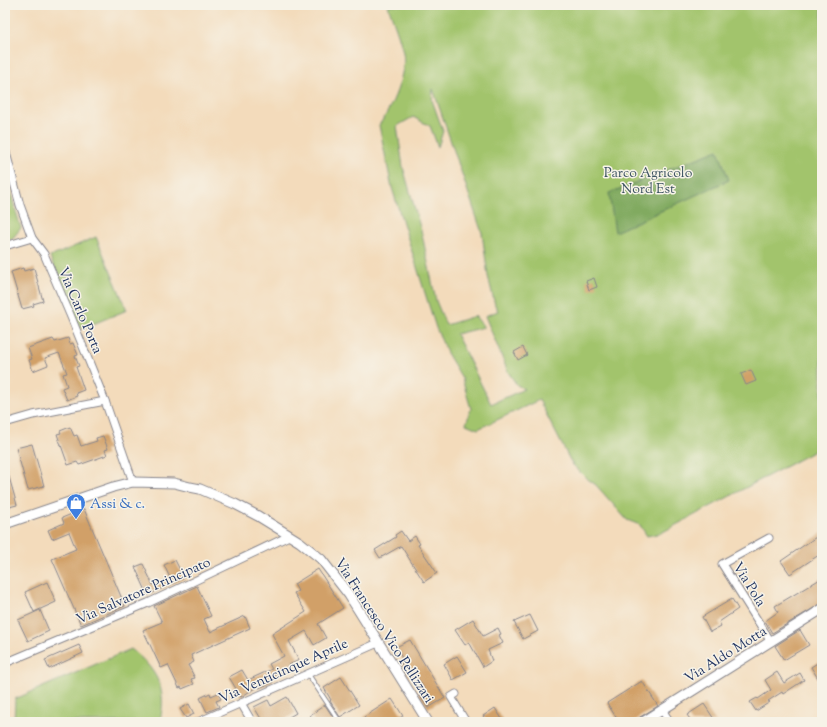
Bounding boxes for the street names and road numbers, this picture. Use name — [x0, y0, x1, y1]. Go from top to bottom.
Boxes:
street label: Via Carlo Porta — [52, 264, 107, 358]
street label: Via Salvatore Principato — [73, 553, 214, 630]
street label: Via Francesco Vico Pellizzari — [329, 555, 438, 708]
street label: Via Pola — [727, 559, 770, 612]
street label: Via Aldo Motta — [681, 622, 772, 689]
street label: Via Venticinque Aprile — [216, 634, 352, 709]

